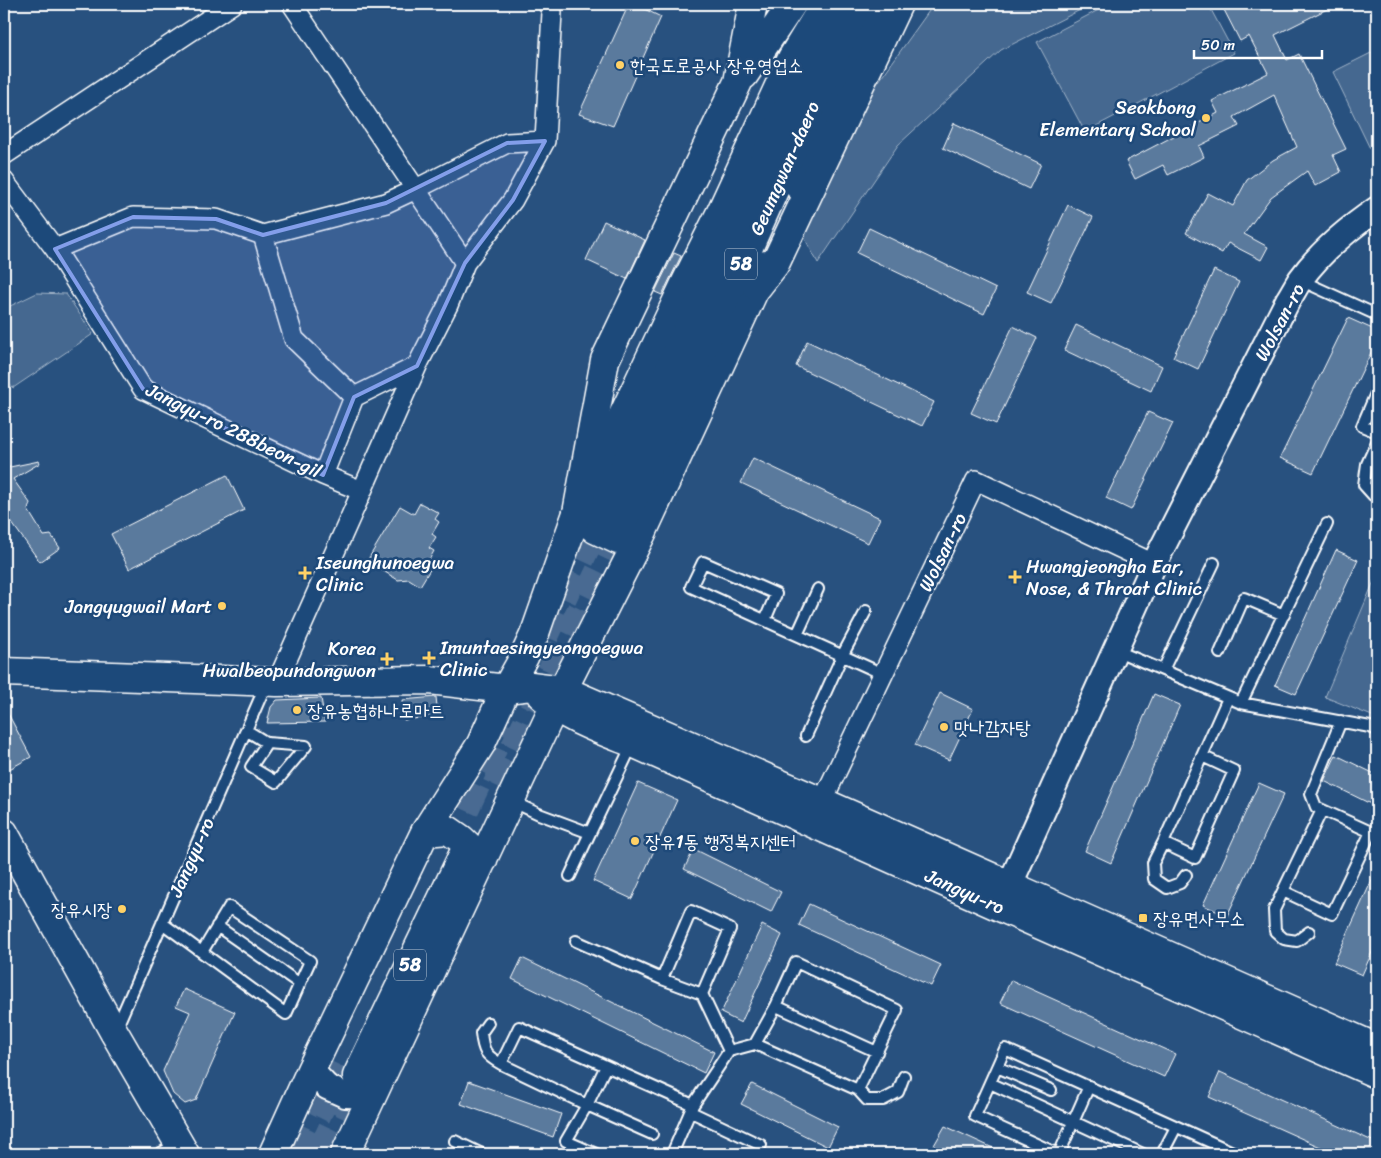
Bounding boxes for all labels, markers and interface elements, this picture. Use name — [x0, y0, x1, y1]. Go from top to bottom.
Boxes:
scale bar — [1194, 28, 1321, 60]
text: 50 m — [1201, 32, 1236, 58]
place label: 한국도로공사 장유영업소 — [630, 49, 803, 82]
marker: 한국도로공사 장유영업소 — [614, 59, 626, 71]
place label: Seokbong Elementary School — [1039, 91, 1197, 146]
street label: Geumgwan-daero — [740, 96, 829, 241]
marker: Seokbong Elementary School — [1200, 112, 1212, 124]
road number: 58 — [725, 248, 757, 280]
street label: Wolsan-ro — [1245, 277, 1314, 367]
street label: Jangyu-ro 288beon-gil — [139, 373, 328, 488]
street label: Wolsan-ro — [909, 507, 976, 597]
place label: Iseunghunoegwa Clinic — [315, 546, 455, 601]
place label: Hwangjeongha Ear, Nose, & Throat Clinic — [1026, 550, 1202, 605]
marker: Iseunghunoegwa Clinic — [298, 566, 312, 580]
marker: Hwangjeongha Ear, Nose, & Throat Clinic — [1008, 570, 1022, 584]
place label: Jangyugwail Mart — [64, 590, 212, 623]
marker: Jangyugwail Mart — [216, 600, 228, 612]
place label: Imuntaesingyeongoegwa Clinic — [439, 631, 644, 686]
place label: Korea Hwalbeopundongwon — [202, 632, 376, 687]
marker: Imuntaesingyeongoegwa Clinic — [422, 651, 436, 665]
marker: Korea Hwalbeopundongwon — [380, 652, 394, 666]
place label: 장유농협하나로마트 — [307, 694, 445, 727]
marker: 장유농협하나로마트 — [291, 704, 303, 716]
place label: 맛나감자탕 — [954, 711, 1031, 744]
marker: 맛나감자탕 — [938, 721, 950, 733]
street label: Jangyu-ro — [159, 812, 224, 903]
place label: 장유1동 행정복지센터 — [645, 825, 796, 858]
marker: 장유1동 행정복지센터 — [629, 835, 641, 847]
street label: Jangyu-ro — [919, 859, 1010, 924]
place label: 장유시장 — [51, 893, 112, 926]
place label: 장유면사무소 — [1153, 902, 1245, 935]
marker: 장유시장 — [116, 903, 128, 915]
marker: 장유면사무소 — [1137, 912, 1149, 924]
road number: 58 — [394, 950, 426, 980]

